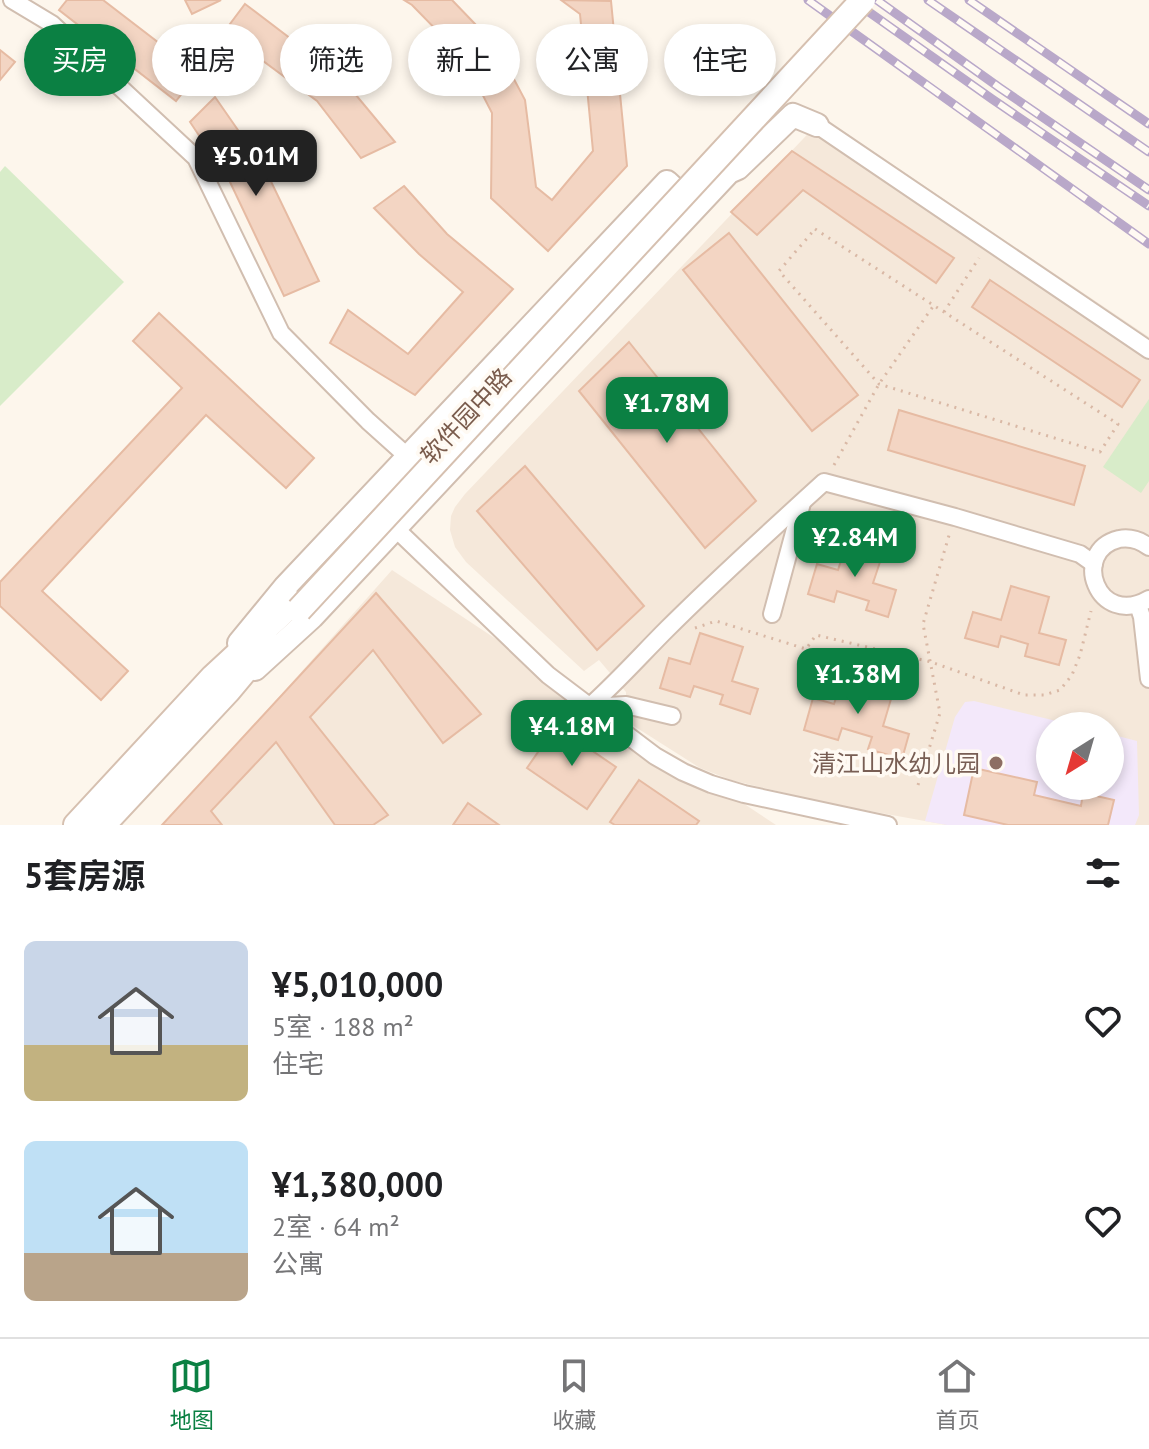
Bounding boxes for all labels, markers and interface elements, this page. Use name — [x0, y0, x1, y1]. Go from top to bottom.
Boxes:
chip: 买房 — [24, 24, 136, 96]
chip: 租房 — [152, 24, 264, 96]
chip: 筛选 — [280, 24, 392, 96]
chip: 新上 — [408, 24, 520, 96]
chip: 公寓 — [536, 24, 648, 96]
chip: 住宅 — [664, 24, 776, 96]
pin: ¥5.01M — [191, 130, 321, 198]
text: ¥5.01M — [213, 139, 299, 172]
street label: 软件园中路 — [414, 362, 518, 470]
pin: ¥1.78M — [602, 377, 732, 445]
text: ¥1.78M — [624, 386, 710, 419]
pin: ¥2.84M — [790, 511, 920, 579]
text: ¥2.84M — [812, 520, 898, 553]
pin: ¥1.38M — [793, 648, 923, 716]
text: ¥1.38M — [815, 657, 901, 690]
pin: ¥4.18M — [507, 700, 637, 768]
text: ¥4.18M — [529, 709, 615, 742]
north arrow — [1036, 712, 1124, 800]
map controls — [1036, 712, 1124, 800]
place label: 清江山水幼儿园 — [812, 748, 980, 779]
marker: 清江山水幼儿园 — [987, 754, 1005, 772]
icon: filters — [1081, 851, 1125, 895]
text: 5套房源 — [24, 853, 145, 897]
text: ¥5,010,000 — [272, 962, 443, 1006]
icon: home — [88, 973, 184, 1069]
icon: heart — [1081, 999, 1125, 1043]
text: 5室 · 188 m² — [272, 1010, 414, 1043]
text: 住宅 — [272, 1047, 324, 1080]
text: ¥1,380,000 — [272, 1162, 443, 1206]
icon: home — [88, 1173, 184, 1269]
icon: heart — [1081, 1199, 1125, 1243]
text: 2室 · 64 m² — [272, 1210, 400, 1243]
text: 公寓 — [272, 1247, 324, 1280]
tab: 地图 — [169, 1354, 214, 1434]
tab: 收藏 — [552, 1354, 597, 1434]
tab: 首页 — [935, 1354, 980, 1434]

